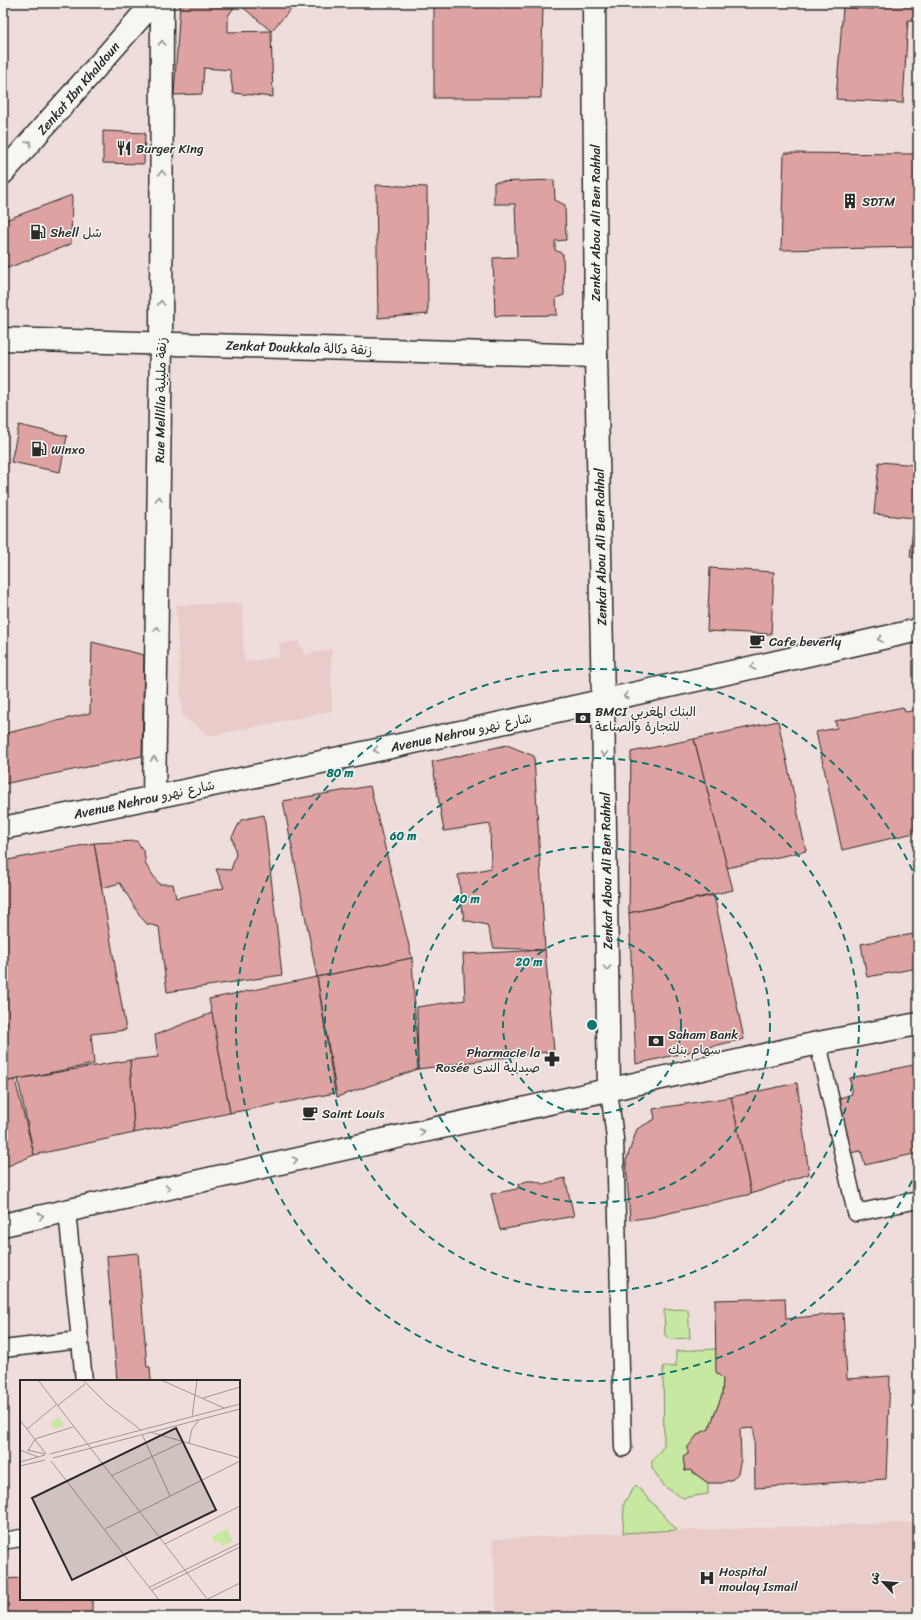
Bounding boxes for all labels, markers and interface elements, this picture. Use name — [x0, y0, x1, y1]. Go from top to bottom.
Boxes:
street label: Zenkat Ibn Khaldoun — [31, 36, 126, 140]
one-way arrow — [158, 40, 166, 46]
place label: Burger King — [136, 137, 204, 160]
restaurant icon: Burger King — [115, 139, 133, 157]
one-way arrow — [24, 141, 31, 148]
street label: Zenkat Abou Ali Ben Rahhal — [584, 144, 607, 302]
one-way arrow — [158, 170, 166, 176]
place label: SDTM — [862, 190, 895, 213]
building icon: SDTM — [841, 192, 859, 210]
place label: Shell شل — [50, 221, 102, 244]
fuel station icon: Shell شل — [29, 223, 47, 241]
one-way arrow — [157, 300, 165, 306]
street label: Zenkat Doukkala زنقة دكالة — [225, 333, 373, 362]
street label: Rue Mellilia زنقة مليلية — [148, 337, 173, 463]
place label: Winxo — [51, 438, 85, 461]
fuel station icon: Winxo — [30, 440, 48, 458]
street label: Zenkat Abou Ali Ben Rahhal — [588, 468, 613, 626]
one-way arrow — [155, 496, 163, 502]
one-way arrow — [152, 626, 161, 632]
place label: Cafe beverly — [769, 630, 841, 653]
cafe icon: Cafe beverly — [748, 632, 766, 650]
one-way arrow — [877, 634, 883, 642]
one-way arrow — [750, 663, 756, 671]
one-way arrow — [623, 691, 629, 699]
place label: BMCI البنك المغربي للتجارة والصناعة — [595, 700, 696, 738]
street label: Avenue Nehrou شارع نهرو — [387, 706, 534, 759]
bank icon: BMCI البنك المغربي للتجارة والصناعة — [574, 709, 592, 727]
one-way arrow — [373, 745, 379, 753]
one-way arrow — [600, 751, 608, 757]
one-way arrow — [150, 756, 159, 762]
text: 80 m — [325, 762, 354, 784]
street label: Avenue Nehrou شارع نهرو — [70, 773, 217, 826]
street label: Zenkat Abou Ali Ben Rahhal — [594, 792, 619, 950]
text: 60 m — [389, 825, 417, 847]
text: 40 m — [451, 888, 480, 910]
text: 20 m — [515, 951, 543, 973]
one-way arrow — [603, 965, 611, 971]
centre of rings — [585, 1018, 599, 1032]
place label: Saham Bank سهام بنك — [668, 1023, 738, 1061]
bank icon: Saham Bank سهام بنك — [647, 1032, 665, 1050]
place label: Pharmacie la Rosée صيدلية الندى — [436, 1041, 540, 1079]
pharmacy icon: Pharmacie la Rosée صيدلية الندى — [543, 1050, 561, 1068]
place label: Saint Louis — [322, 1102, 385, 1125]
cafe icon: Saint Louis — [301, 1104, 319, 1122]
one-way arrow — [419, 1128, 425, 1136]
one-way arrow — [292, 1156, 298, 1164]
one-way arrow — [165, 1185, 171, 1193]
one-way arrow — [38, 1213, 44, 1221]
inset map — [20, 1380, 240, 1600]
place label: Hospital moulay Ismail — [719, 1560, 798, 1598]
north arrow — [863, 1562, 903, 1602]
text: ش — [863, 1568, 886, 1587]
hospital icon: Hospital moulay Ismail — [698, 1569, 716, 1587]

